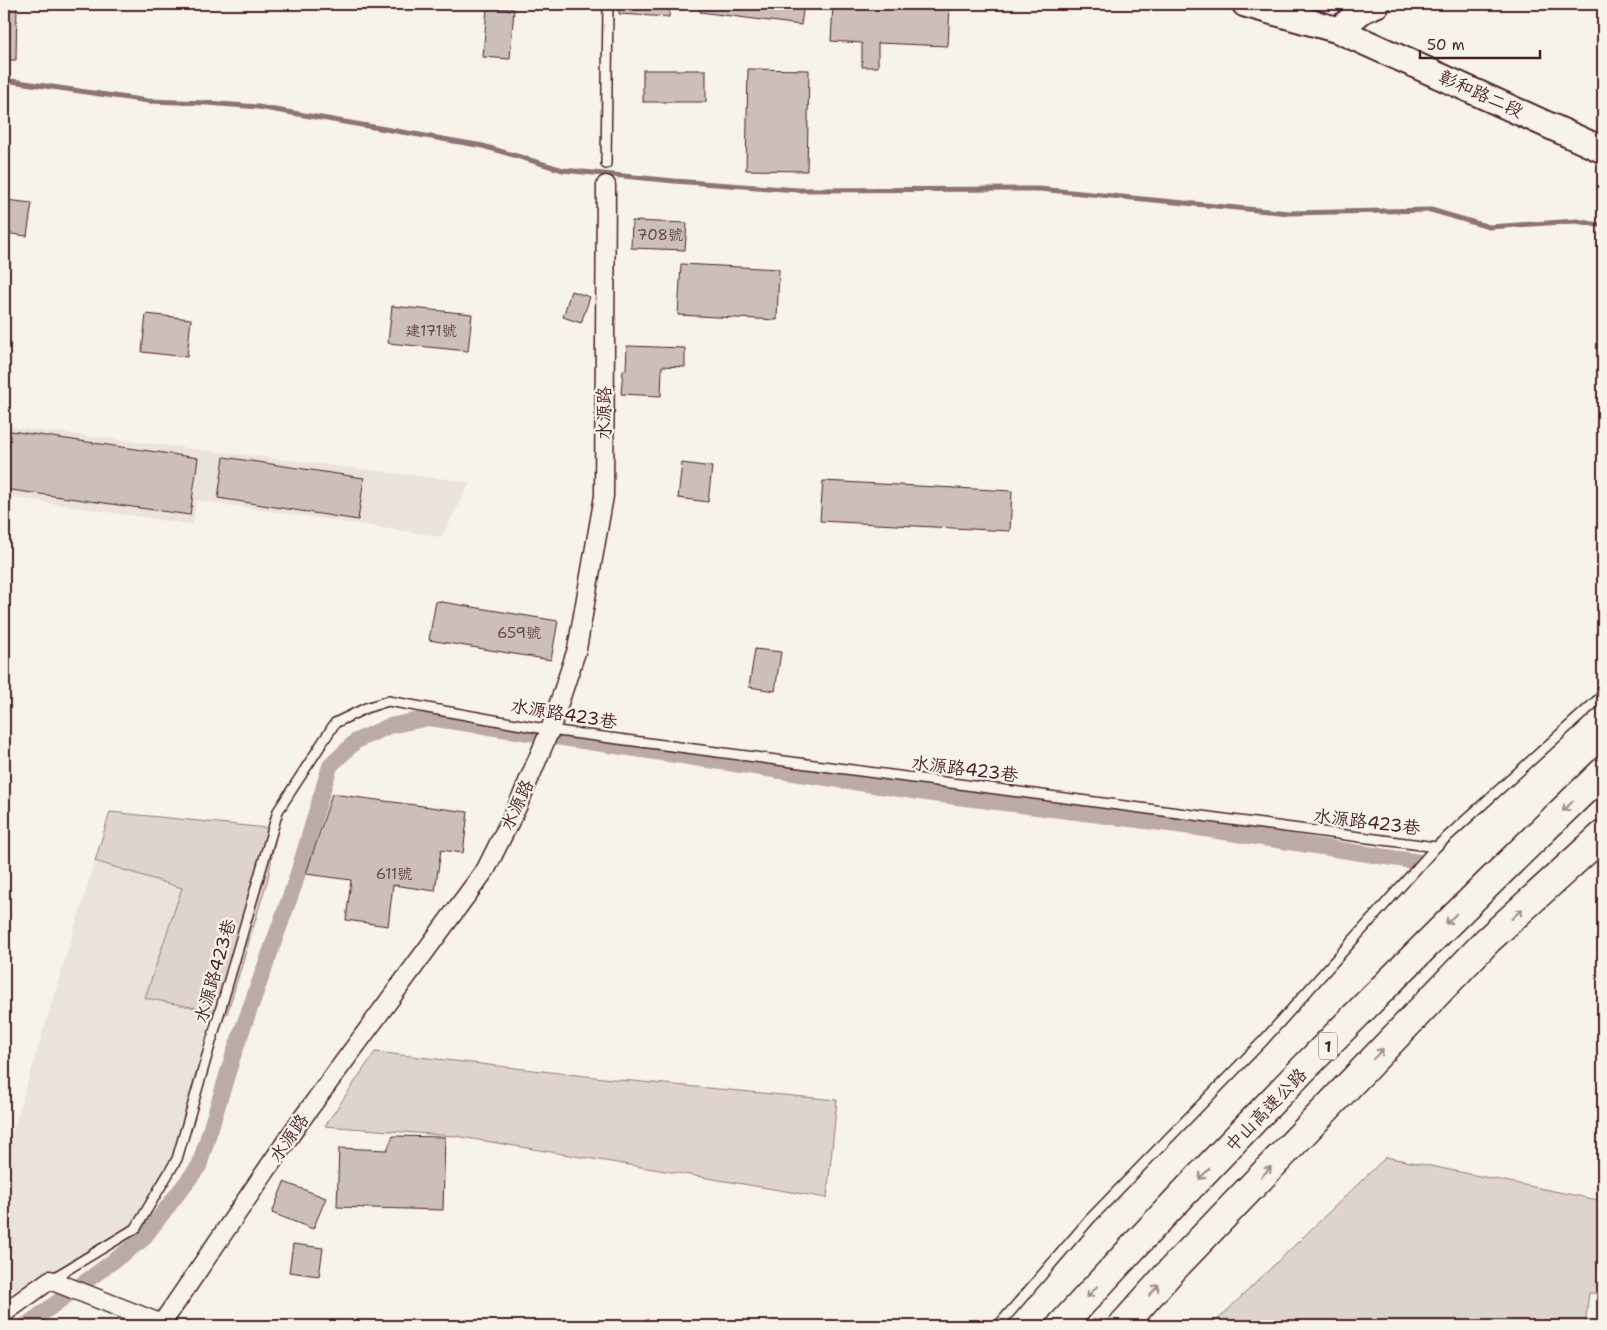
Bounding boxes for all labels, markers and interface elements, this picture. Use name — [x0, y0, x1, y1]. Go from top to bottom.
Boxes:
scale bar — [1420, 28, 1540, 60]
text: 50 m — [1427, 35, 1465, 55]
street label: 彰和路二段 — [1435, 65, 1527, 123]
house number: 708號 — [637, 225, 683, 245]
house number: 建171號 — [405, 321, 457, 341]
street label: 水源路 — [592, 386, 616, 440]
house number: 659號 — [497, 623, 541, 643]
street label: 水源路423巷 — [509, 694, 619, 734]
street label: 水源路423巷 — [910, 751, 1020, 787]
street label: 水源路 — [495, 775, 539, 835]
one-way arrow — [1562, 800, 1574, 812]
street label: 水源路423巷 — [1312, 804, 1422, 840]
house number: 611號 — [376, 864, 412, 884]
one-way arrow — [1510, 908, 1523, 920]
one-way arrow — [1445, 913, 1457, 925]
street label: 水源路423巷 — [189, 916, 241, 1026]
road number: 1 — [1319, 1032, 1337, 1060]
one-way arrow — [1372, 1049, 1384, 1061]
street label: 中山高速公路 — [1220, 1063, 1312, 1157]
street label: 水源路 — [264, 1109, 314, 1167]
one-way arrow — [1260, 1165, 1272, 1178]
one-way arrow — [1198, 1167, 1210, 1180]
one-way arrow — [1149, 1283, 1160, 1296]
one-way arrow — [1086, 1285, 1098, 1298]

